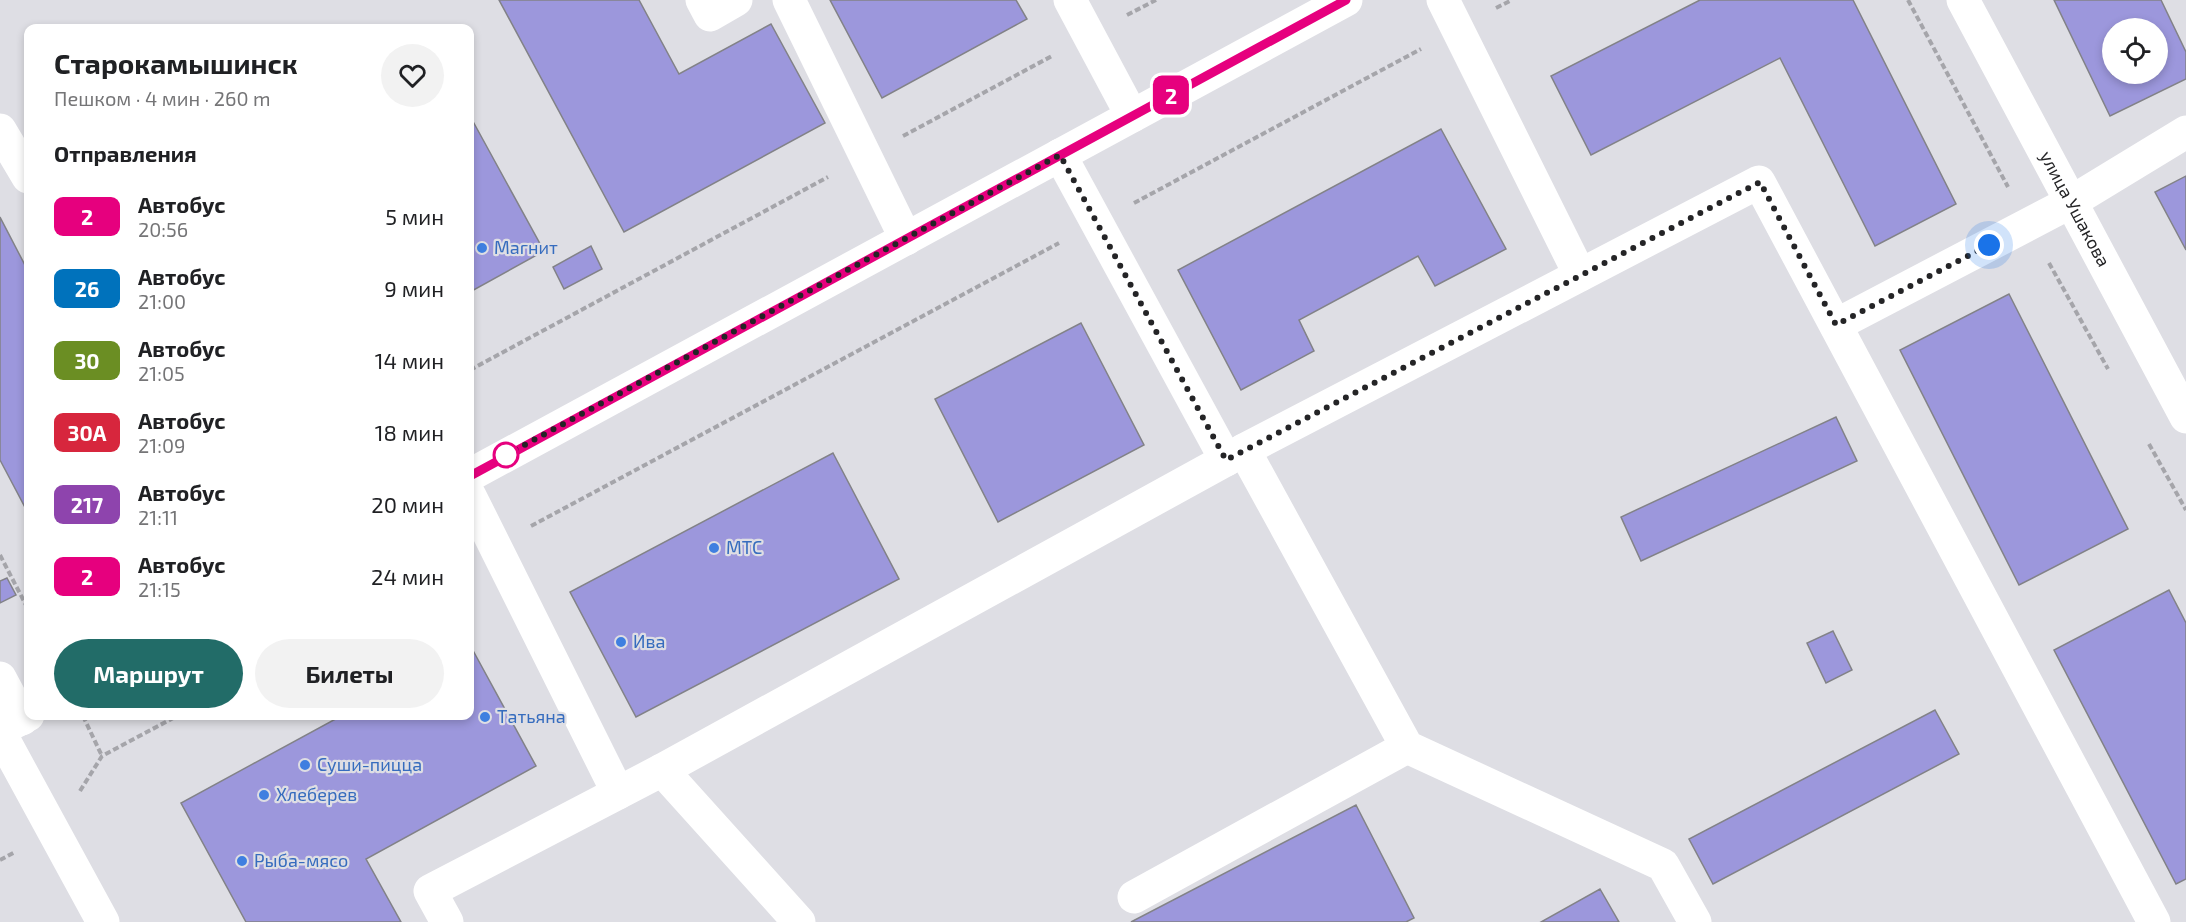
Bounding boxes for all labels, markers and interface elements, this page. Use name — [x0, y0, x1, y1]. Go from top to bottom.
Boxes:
map controls — [2102, 18, 2168, 84]
button: locate — [2102, 18, 2168, 84]
button: heart — [381, 44, 444, 107]
text: Старокамышинск — [54, 46, 298, 80]
line badge: 2 — [1152, 76, 1190, 115]
text: 2 — [1165, 83, 1177, 108]
text: Пешком · 4 мин · 260 m — [54, 86, 270, 110]
text: Отправления — [54, 140, 197, 166]
street label: улица Ушакова — [2036, 147, 2116, 270]
text: Автобус — [138, 191, 226, 217]
text: 5 мин — [385, 203, 444, 229]
text: 2 — [81, 204, 93, 229]
text: 20:56 — [138, 217, 188, 241]
your location — [1974, 230, 2004, 260]
place label: Магнит — [494, 236, 558, 258]
marker: Магнит — [475, 241, 489, 255]
text: Автобус — [138, 263, 226, 289]
text: 9 мин — [384, 275, 444, 301]
text: 26 — [75, 276, 99, 301]
text: 21:00 — [138, 289, 186, 313]
text: Автобус — [138, 335, 226, 361]
text: 14 мин — [375, 347, 444, 373]
text: 30 — [74, 348, 100, 373]
text: 21:05 — [138, 361, 185, 385]
text: Автобус — [138, 407, 226, 433]
text: 18 мин — [375, 419, 444, 445]
text: 30А — [68, 420, 106, 445]
text: 21:09 — [138, 433, 185, 457]
unlabelled marker — [493, 442, 519, 468]
text: Автобус — [138, 479, 226, 505]
text: 20 мин — [371, 491, 444, 517]
text: 217 — [71, 492, 103, 517]
text: 21:11 — [138, 505, 178, 529]
place label: МТС — [726, 536, 762, 558]
marker: МТС — [707, 541, 721, 555]
text: Автобус — [138, 551, 226, 577]
text: 24 мин — [371, 563, 444, 589]
text: 2 — [81, 564, 93, 589]
text: 21:15 — [138, 577, 181, 601]
place label: Ива — [633, 630, 665, 652]
marker: Ива — [614, 635, 628, 649]
button: Маршрут — [54, 639, 243, 708]
button: Билеты — [255, 639, 444, 708]
place label: Татьяна — [497, 705, 566, 727]
marker: Татьяна — [478, 710, 492, 724]
place label: Суши-пицца — [317, 753, 422, 775]
marker: Суши-пицца — [298, 758, 312, 772]
place label: Хлеберев — [276, 783, 357, 805]
marker: Хлеберев — [257, 788, 271, 802]
place label: Рыба-мясо — [254, 849, 348, 871]
marker: Рыба-мясо — [235, 854, 249, 868]

